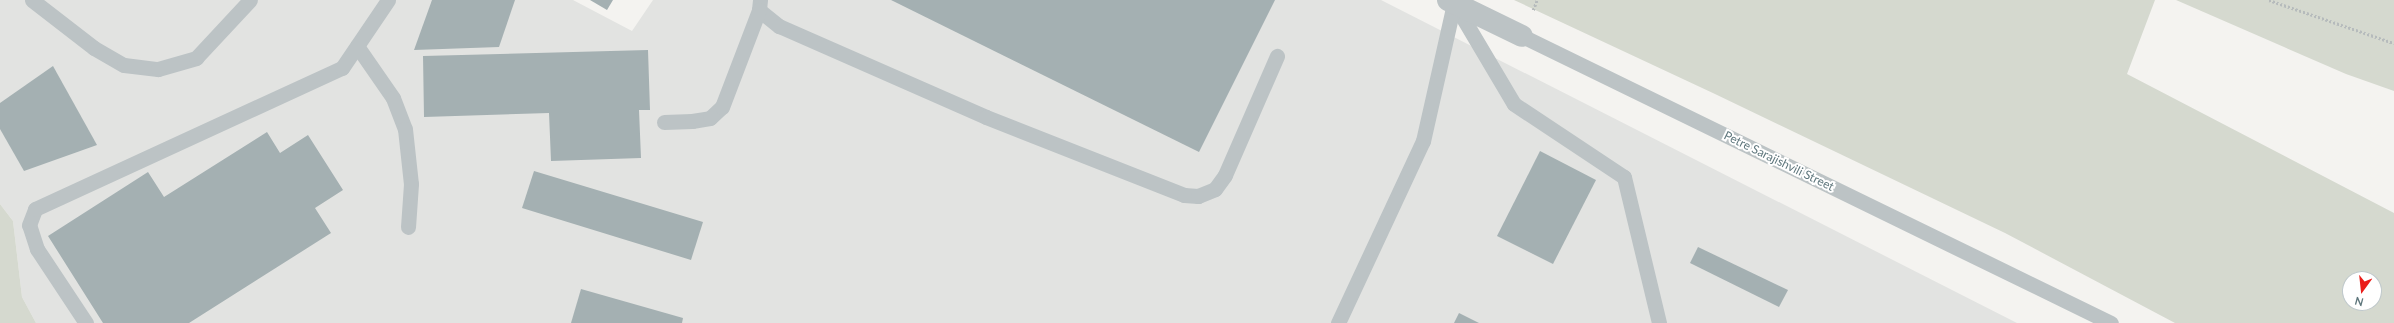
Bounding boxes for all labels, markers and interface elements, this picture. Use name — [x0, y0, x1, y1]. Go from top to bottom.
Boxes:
street label: Petre Sarajishvili Street — [1722, 128, 1836, 194]
north arrow — [2342, 271, 2382, 311]
text: N — [2353, 295, 2365, 309]

